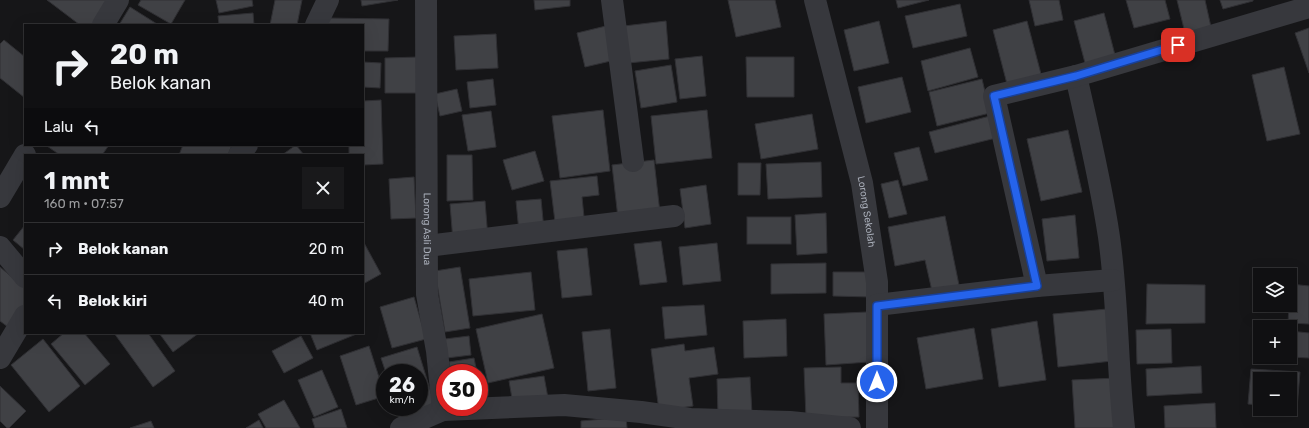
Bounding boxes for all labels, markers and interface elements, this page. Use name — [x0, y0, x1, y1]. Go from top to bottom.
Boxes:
pin — [1161, 28, 1195, 62]
icon: arrive — [1167, 34, 1189, 56]
text: 20 m — [110, 38, 179, 71]
icon: right — [44, 40, 96, 92]
text: Belok kanan — [110, 72, 211, 94]
icon: left — [81, 116, 103, 138]
text: Lalu — [44, 118, 73, 136]
text: 1 mnt — [44, 167, 110, 195]
button: close — [302, 167, 344, 209]
street label: Lorong Sekolah — [854, 175, 878, 248]
street label: Lorong Asli Dua — [421, 193, 433, 265]
text: 160 m · 07:57 — [44, 196, 124, 211]
icon: right — [44, 238, 66, 260]
text: Belok kanan — [78, 240, 168, 258]
text: 20 m — [309, 240, 344, 258]
map controls — [1253, 268, 1297, 416]
button: layers — [1253, 268, 1297, 312]
icon: left — [44, 290, 66, 312]
text: Belok kiri — [78, 292, 147, 310]
text: 40 m — [308, 292, 344, 310]
button: + — [1253, 320, 1297, 364]
position arrow — [856, 361, 898, 403]
speed limit sign: 30 — [436, 364, 488, 416]
button: − — [1253, 372, 1297, 416]
text: 26 — [389, 373, 415, 397]
text: km/h — [390, 394, 414, 406]

